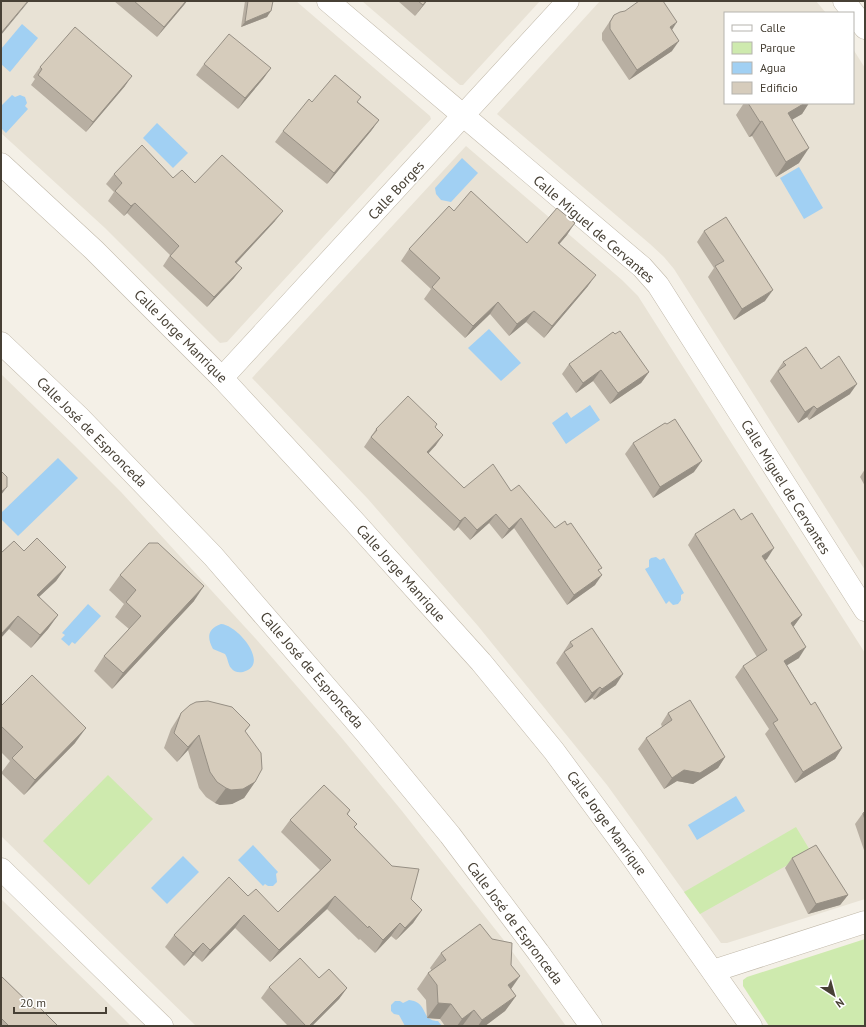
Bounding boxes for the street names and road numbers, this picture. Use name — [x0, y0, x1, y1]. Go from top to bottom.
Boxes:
street label: Calle Borges — [364, 156, 428, 223]
street label: Calle Miguel de Cervantes — [530, 171, 659, 287]
street label: Calle Jorge Manrique — [131, 286, 231, 386]
street label: Calle José de Espronceda — [33, 373, 151, 491]
street label: Calle Miguel de Cervantes — [737, 416, 835, 558]
street label: Calle Jorge Manrique — [353, 521, 449, 625]
street label: Calle José de Espronceda — [256, 608, 368, 732]
street label: Calle Jorge Manrique — [563, 767, 651, 879]
street label: Calle José de Espronceda — [463, 858, 567, 988]

